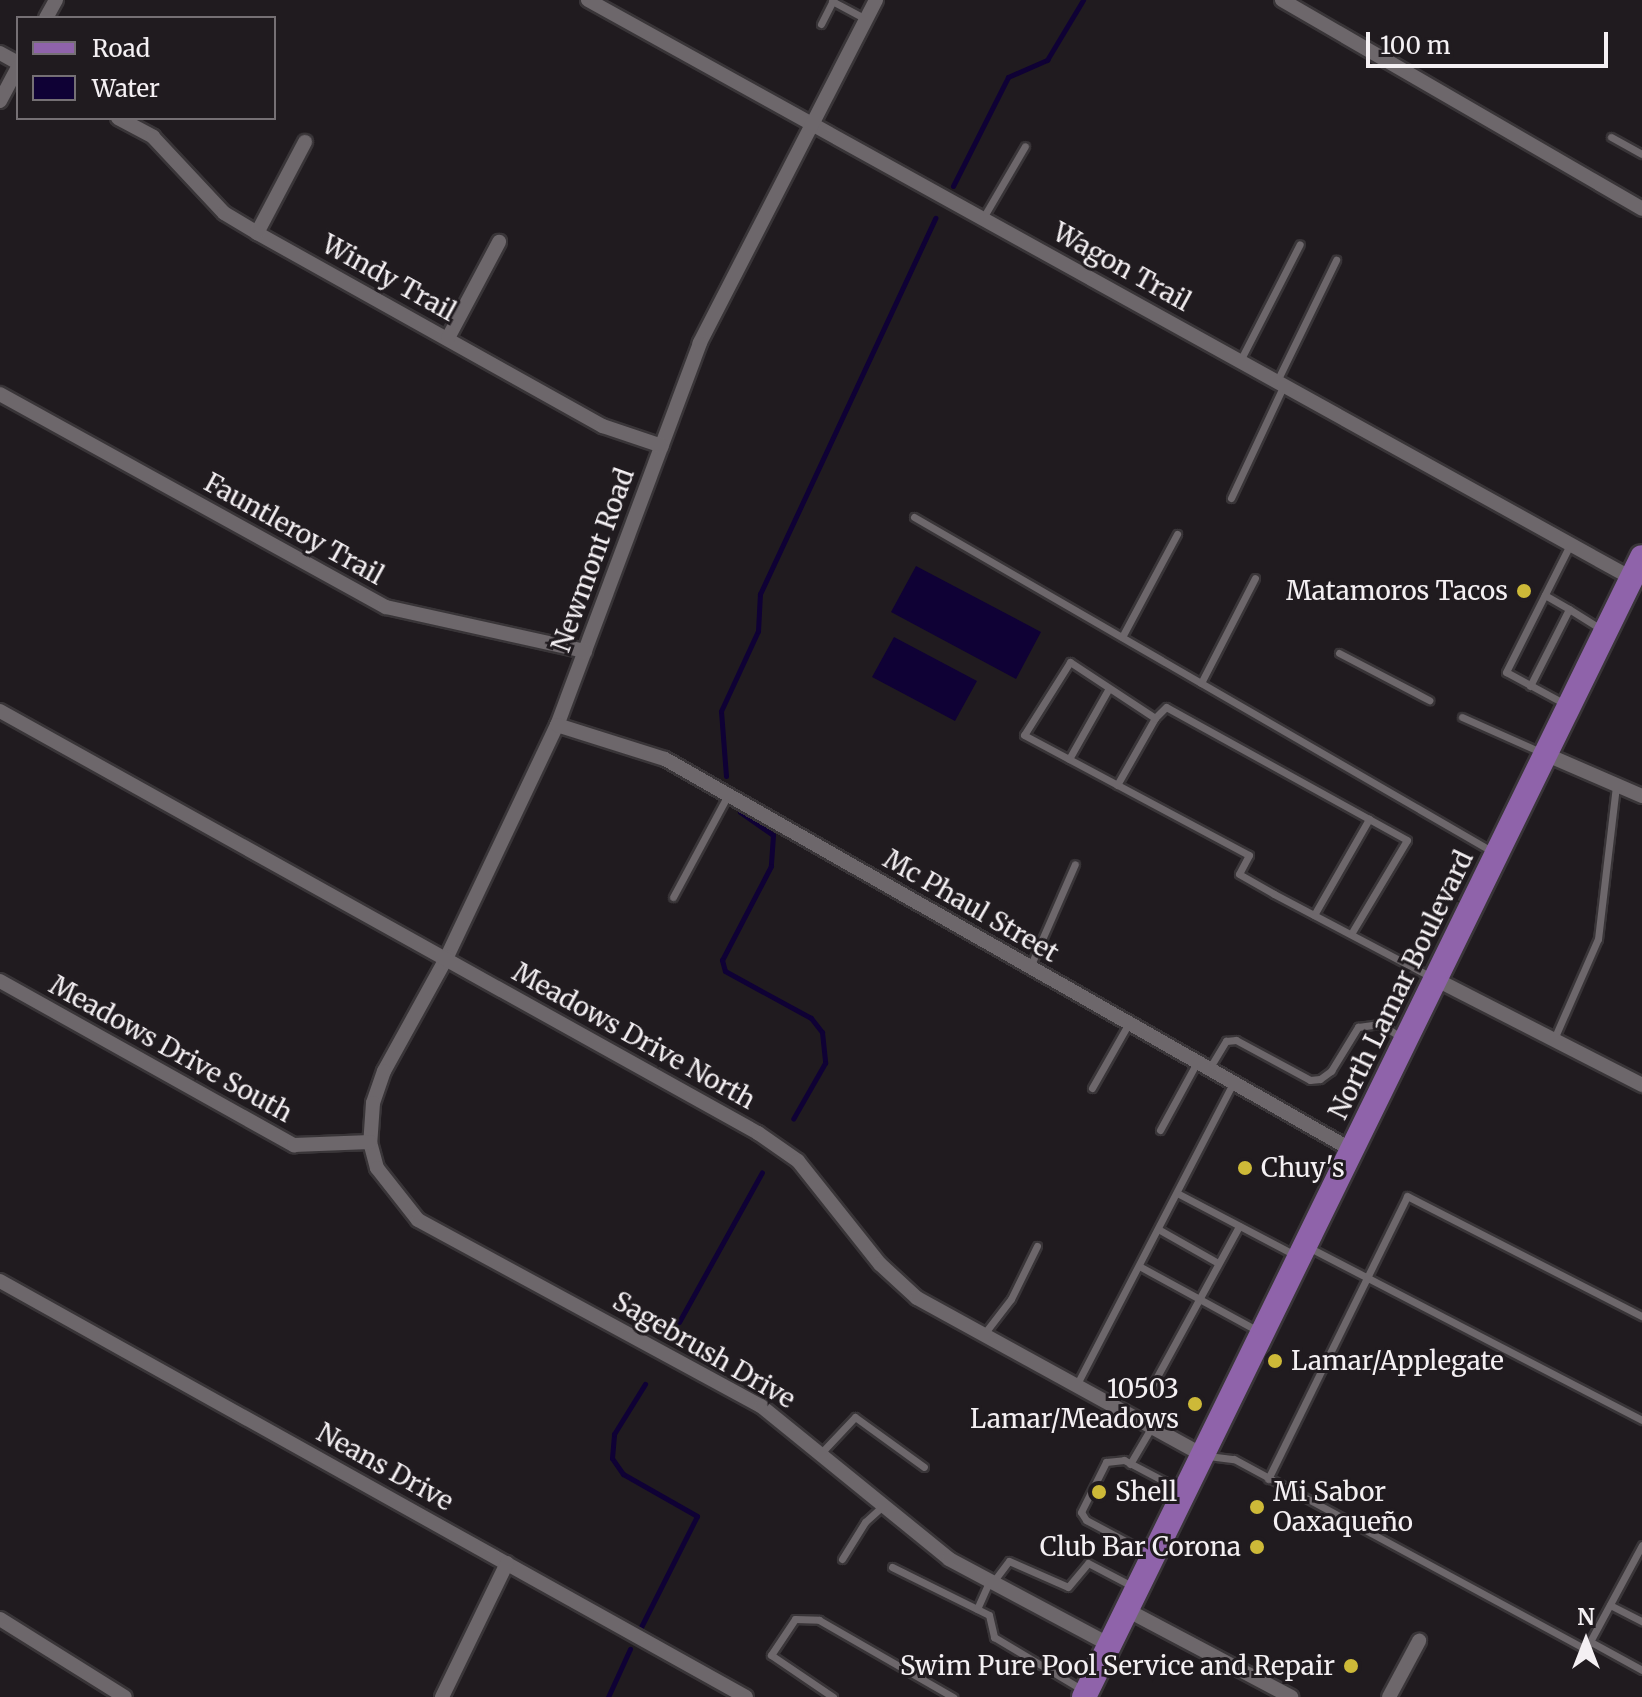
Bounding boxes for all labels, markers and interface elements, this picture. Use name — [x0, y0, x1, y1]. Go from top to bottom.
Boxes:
legend — [16, 16, 276, 120]
scale bar — [1370, 16, 1612, 66]
text: 100 m — [1380, 30, 1450, 61]
text: Road — [92, 33, 150, 64]
text: Water — [92, 73, 160, 104]
street label: Wagon Trail — [1048, 216, 1196, 318]
street label: Windy Trail — [317, 228, 461, 328]
street label: Newmont Road — [545, 464, 641, 656]
street label: Fauntleroy Trail — [199, 467, 389, 591]
place label: Matamoros Tacos — [1286, 575, 1508, 607]
marker: Matamoros Tacos — [1515, 582, 1533, 600]
street label: Mc Phaul Street — [878, 843, 1064, 969]
street label: North Lamar Boulevard — [1322, 846, 1480, 1124]
street label: Meadows Drive North — [507, 956, 761, 1116]
street label: Meadows Drive South — [44, 969, 298, 1129]
place label: Chuy's — [1261, 1152, 1345, 1184]
marker: Chuy's — [1236, 1159, 1254, 1177]
street label: Sagebrush Drive — [607, 1285, 801, 1415]
place label: Lamar/Applegate — [1291, 1345, 1504, 1377]
marker: Lamar/Applegate — [1266, 1352, 1284, 1370]
place label: 10503 Lamar/Meadows — [970, 1373, 1179, 1434]
marker: 10503 Lamar/Meadows — [1186, 1395, 1204, 1413]
street label: Neans Drive — [311, 1417, 459, 1517]
place label: Shell — [1115, 1476, 1177, 1508]
place label: Mi Sabor Oaxaqueño — [1273, 1476, 1413, 1538]
marker: Shell — [1090, 1483, 1108, 1501]
marker: Mi Sabor Oaxaqueño — [1248, 1498, 1266, 1516]
place label: Club Bar Corona — [1040, 1531, 1241, 1563]
marker: Club Bar Corona — [1248, 1538, 1266, 1556]
north arrow — [1546, 1601, 1626, 1681]
text: N — [1577, 1603, 1595, 1631]
place label: Swim Pure Pool Service and Repair — [900, 1650, 1335, 1682]
marker: Swim Pure Pool Service and Repair — [1342, 1657, 1360, 1675]

